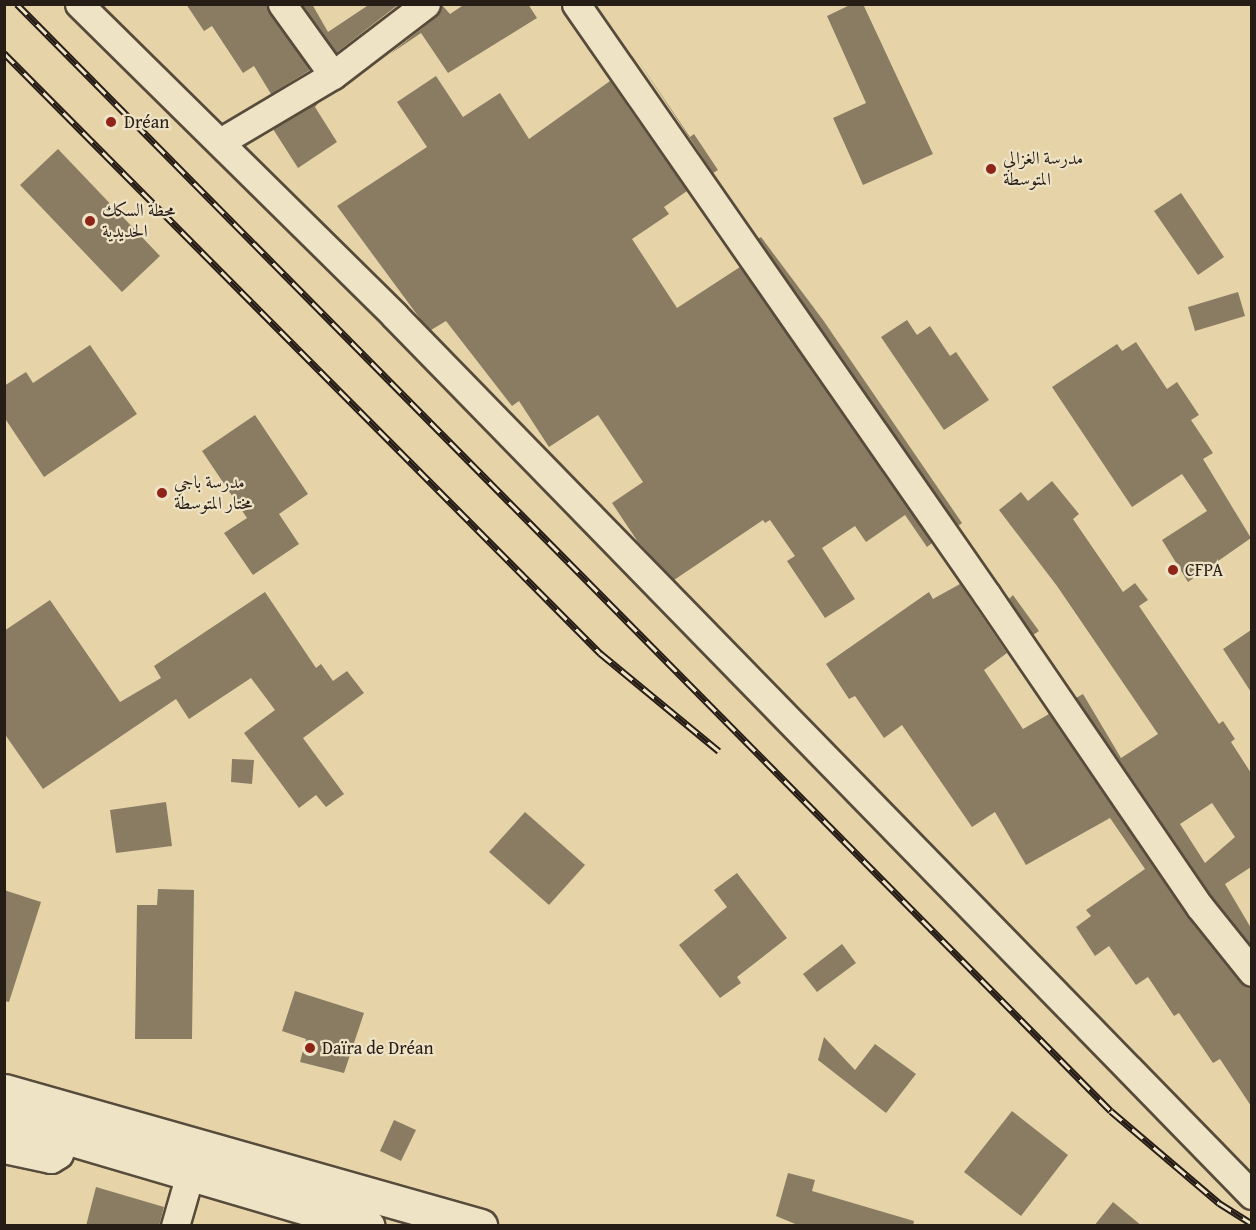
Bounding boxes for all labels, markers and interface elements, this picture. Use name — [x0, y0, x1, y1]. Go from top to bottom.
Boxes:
place label: Dréan — [124, 111, 169, 133]
marker: Dréan — [102, 113, 120, 131]
place label: مدرسة الغزالي المتوسطة — [1003, 148, 1083, 190]
marker: مدرسة الغزالي المتوسطة — [984, 162, 998, 176]
place label: محطة السكك الحديدية — [102, 200, 175, 242]
marker: محطة السكك الحديدية — [83, 214, 97, 228]
place label: مدرسة باجي مختار المتوسطة — [174, 472, 252, 514]
marker: مدرسة باجي مختار المتوسطة — [155, 486, 169, 500]
place label: CFPA — [1185, 559, 1223, 581]
marker: CFPA — [1166, 563, 1180, 577]
place label: Daïra de Dréan — [322, 1037, 434, 1059]
marker: Daïra de Dréan — [303, 1041, 317, 1055]

